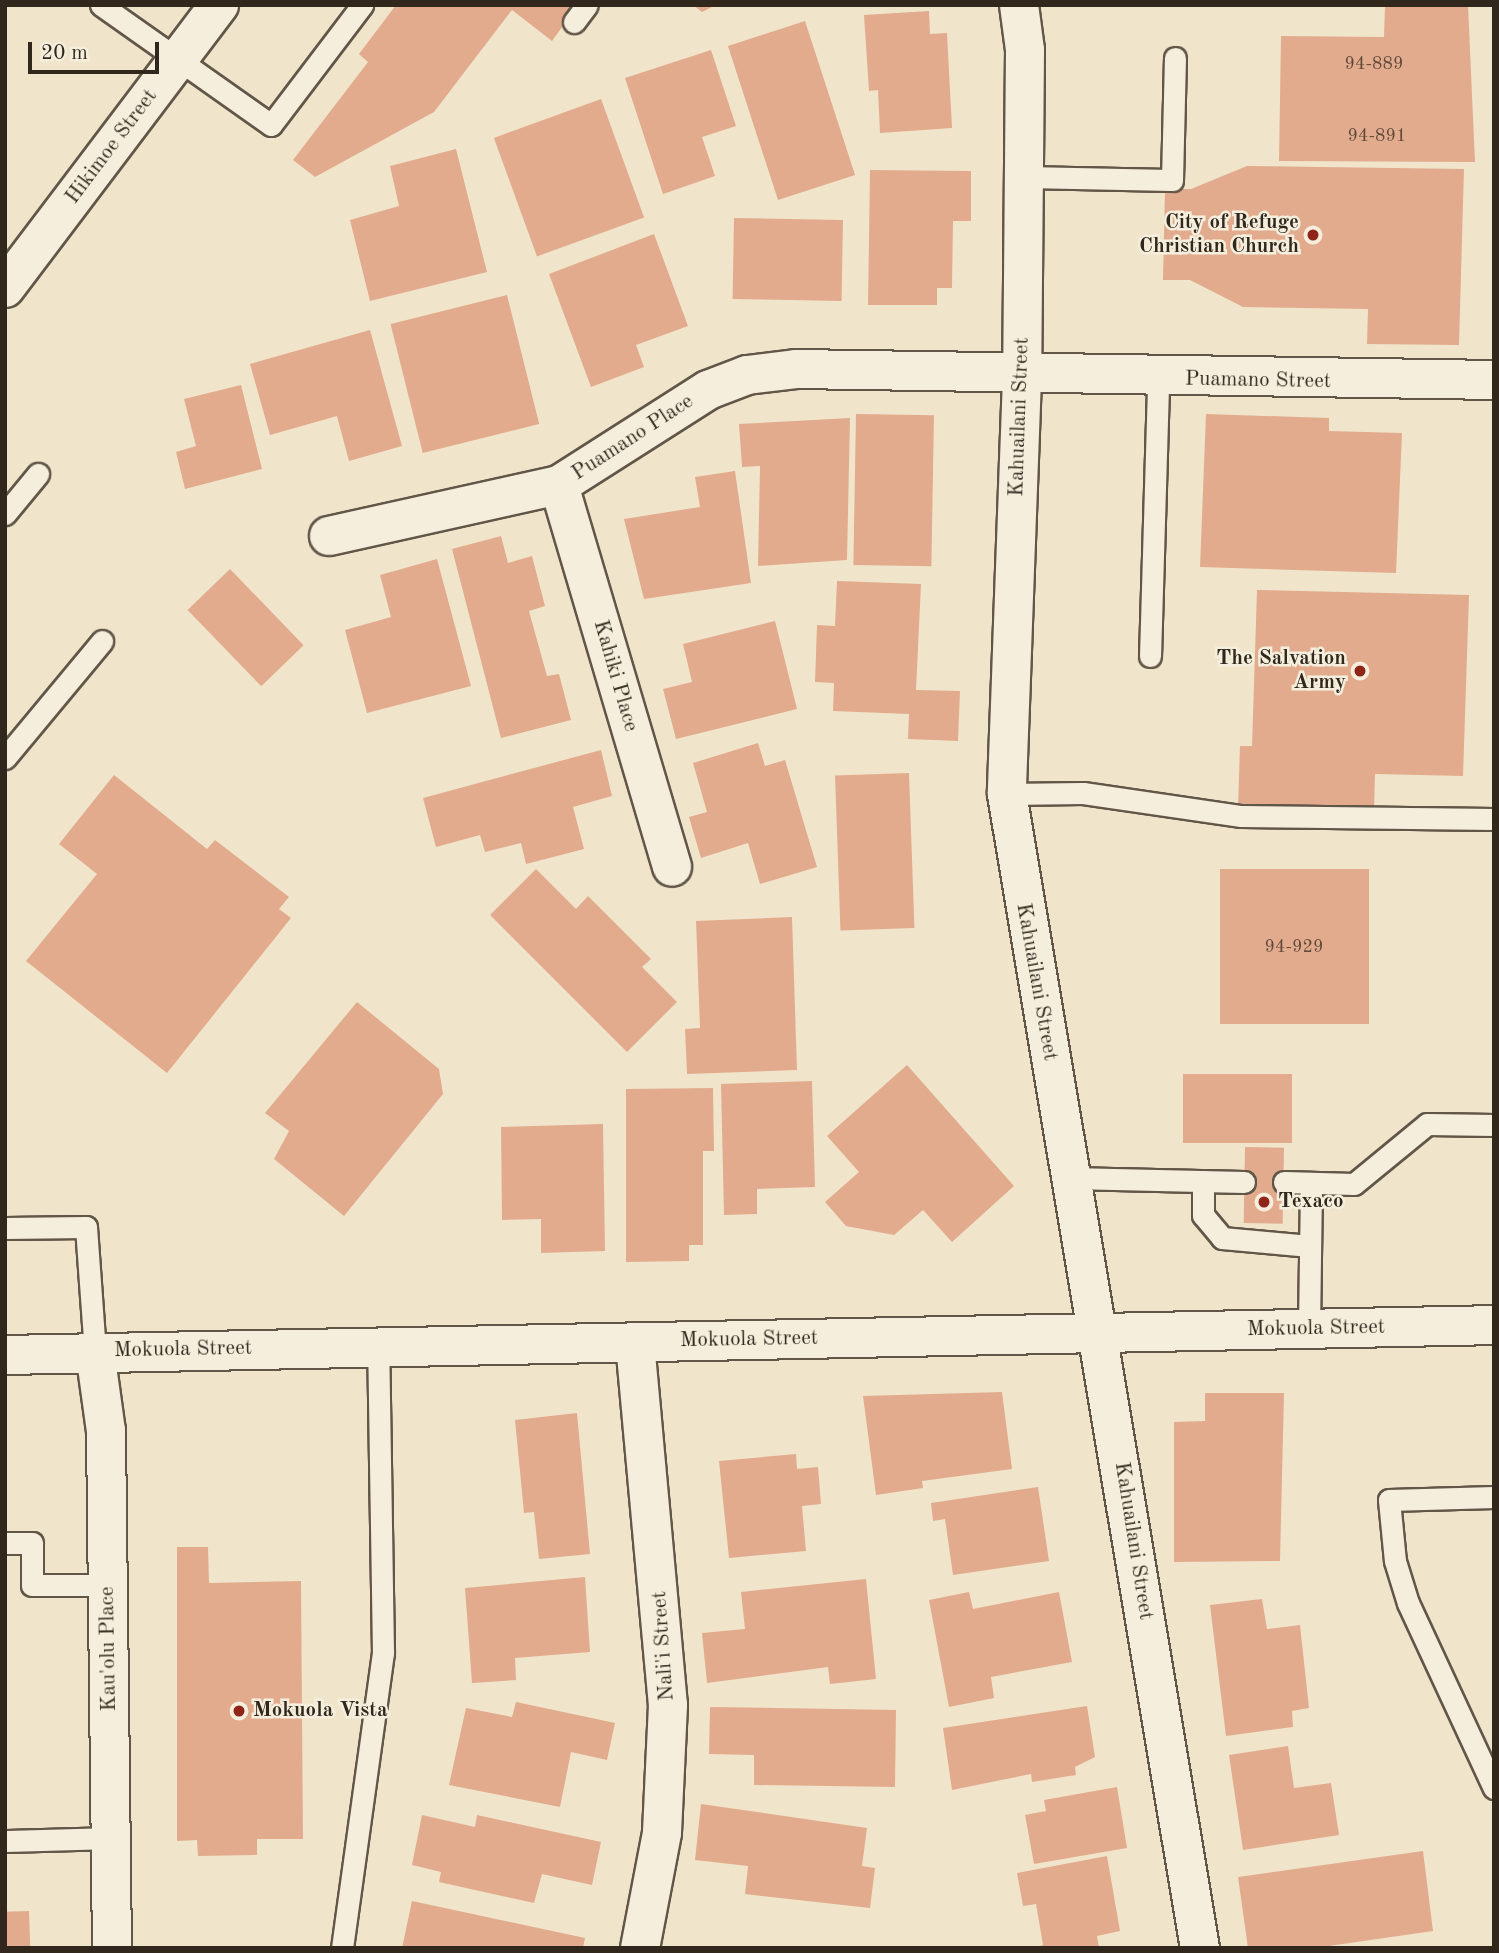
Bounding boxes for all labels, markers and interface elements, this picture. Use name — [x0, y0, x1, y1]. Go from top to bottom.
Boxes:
scale bar — [32, 28, 163, 72]
text: 20 m — [41, 43, 88, 64]
house number: 94-889 — [1345, 53, 1403, 75]
street label: Hikimoe Street — [61, 85, 163, 209]
house number: 94-891 — [1348, 125, 1406, 147]
place label: City of Refuge Christian Church — [1139, 210, 1299, 260]
marker: City of Refuge Christian Church — [1305, 227, 1321, 243]
street label: Kahuailani Street — [1005, 337, 1035, 497]
street label: Puamano Street — [1185, 367, 1331, 395]
street label: Puamano Place — [568, 389, 698, 487]
street label: Kahiki Place — [587, 617, 643, 735]
place label: The Salvation Army — [1216, 646, 1346, 696]
marker: The Salvation Army — [1352, 663, 1368, 679]
street label: Kahuailani Street — [1010, 901, 1062, 1063]
house number: 94-929 — [1265, 936, 1323, 958]
place label: Texaco — [1278, 1189, 1344, 1215]
marker: Texaco — [1256, 1194, 1272, 1210]
street label: Mokuola Street — [1247, 1315, 1385, 1343]
street label: Mokuola Street — [680, 1326, 818, 1354]
street label: Mokuola Street — [114, 1336, 252, 1364]
street label: Kahuailani Street — [1108, 1460, 1158, 1622]
street label: Kau'olu Place — [95, 1586, 123, 1712]
street label: Nali'i Street — [648, 1590, 680, 1702]
place label: Mokuola Vista — [253, 1698, 388, 1724]
marker: Mokuola Vista — [231, 1703, 247, 1719]

